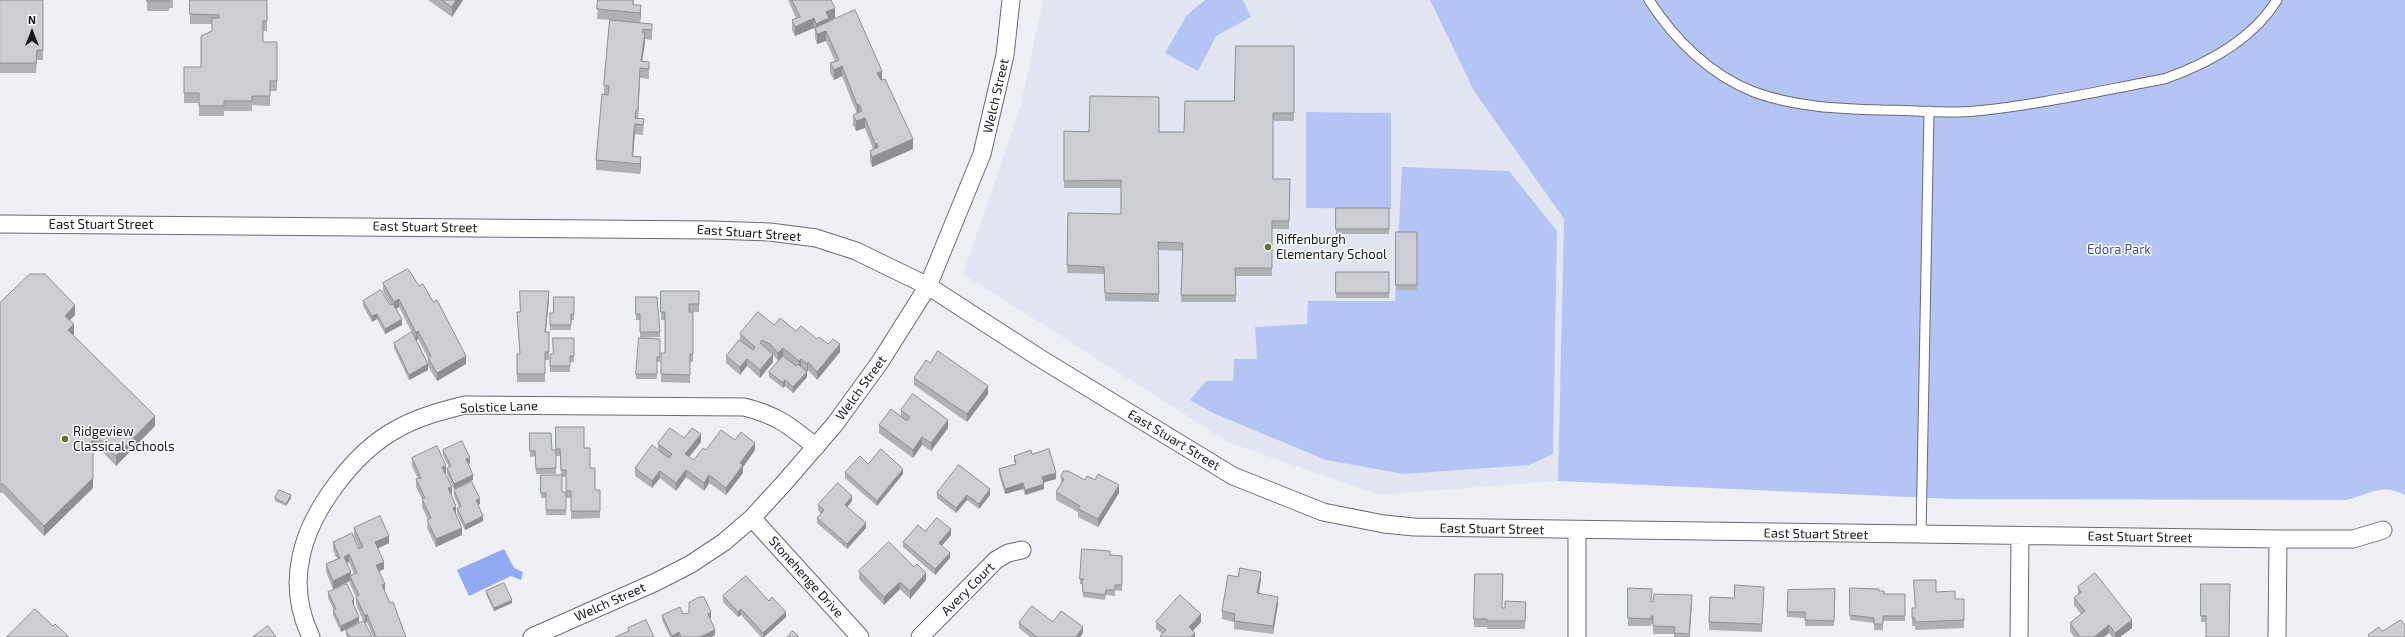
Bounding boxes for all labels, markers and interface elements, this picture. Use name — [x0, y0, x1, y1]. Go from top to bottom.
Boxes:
north arrow — [12, 12, 52, 52]
text: N — [28, 13, 36, 26]
street label: Welch Street — [980, 57, 1012, 135]
street label: East Stuart Street — [49, 217, 153, 233]
street label: East Stuart Street — [372, 218, 478, 236]
street label: East Stuart Street — [696, 222, 802, 244]
place label: Riffenburgh Elementary School — [1276, 232, 1387, 263]
marker: Riffenburgh Elementary School — [1263, 242, 1273, 252]
park label: Edora Park — [2087, 242, 2151, 258]
street label: Welch Street — [832, 353, 890, 423]
street label: Solstice Lane — [460, 398, 538, 416]
street label: East Stuart Street — [1125, 406, 1223, 474]
place label: Ridgeview Classical Schools — [73, 424, 175, 455]
marker: Ridgeview Classical Schools — [60, 434, 70, 444]
street label: East Stuart Street — [1439, 520, 1545, 538]
street label: East Stuart Street — [1763, 525, 1869, 543]
street label: East Stuart Street — [2087, 528, 2193, 546]
street label: Stonehenge Drive — [765, 533, 847, 621]
street label: Avery Court — [938, 559, 998, 619]
street label: Welch Street — [572, 579, 648, 625]

